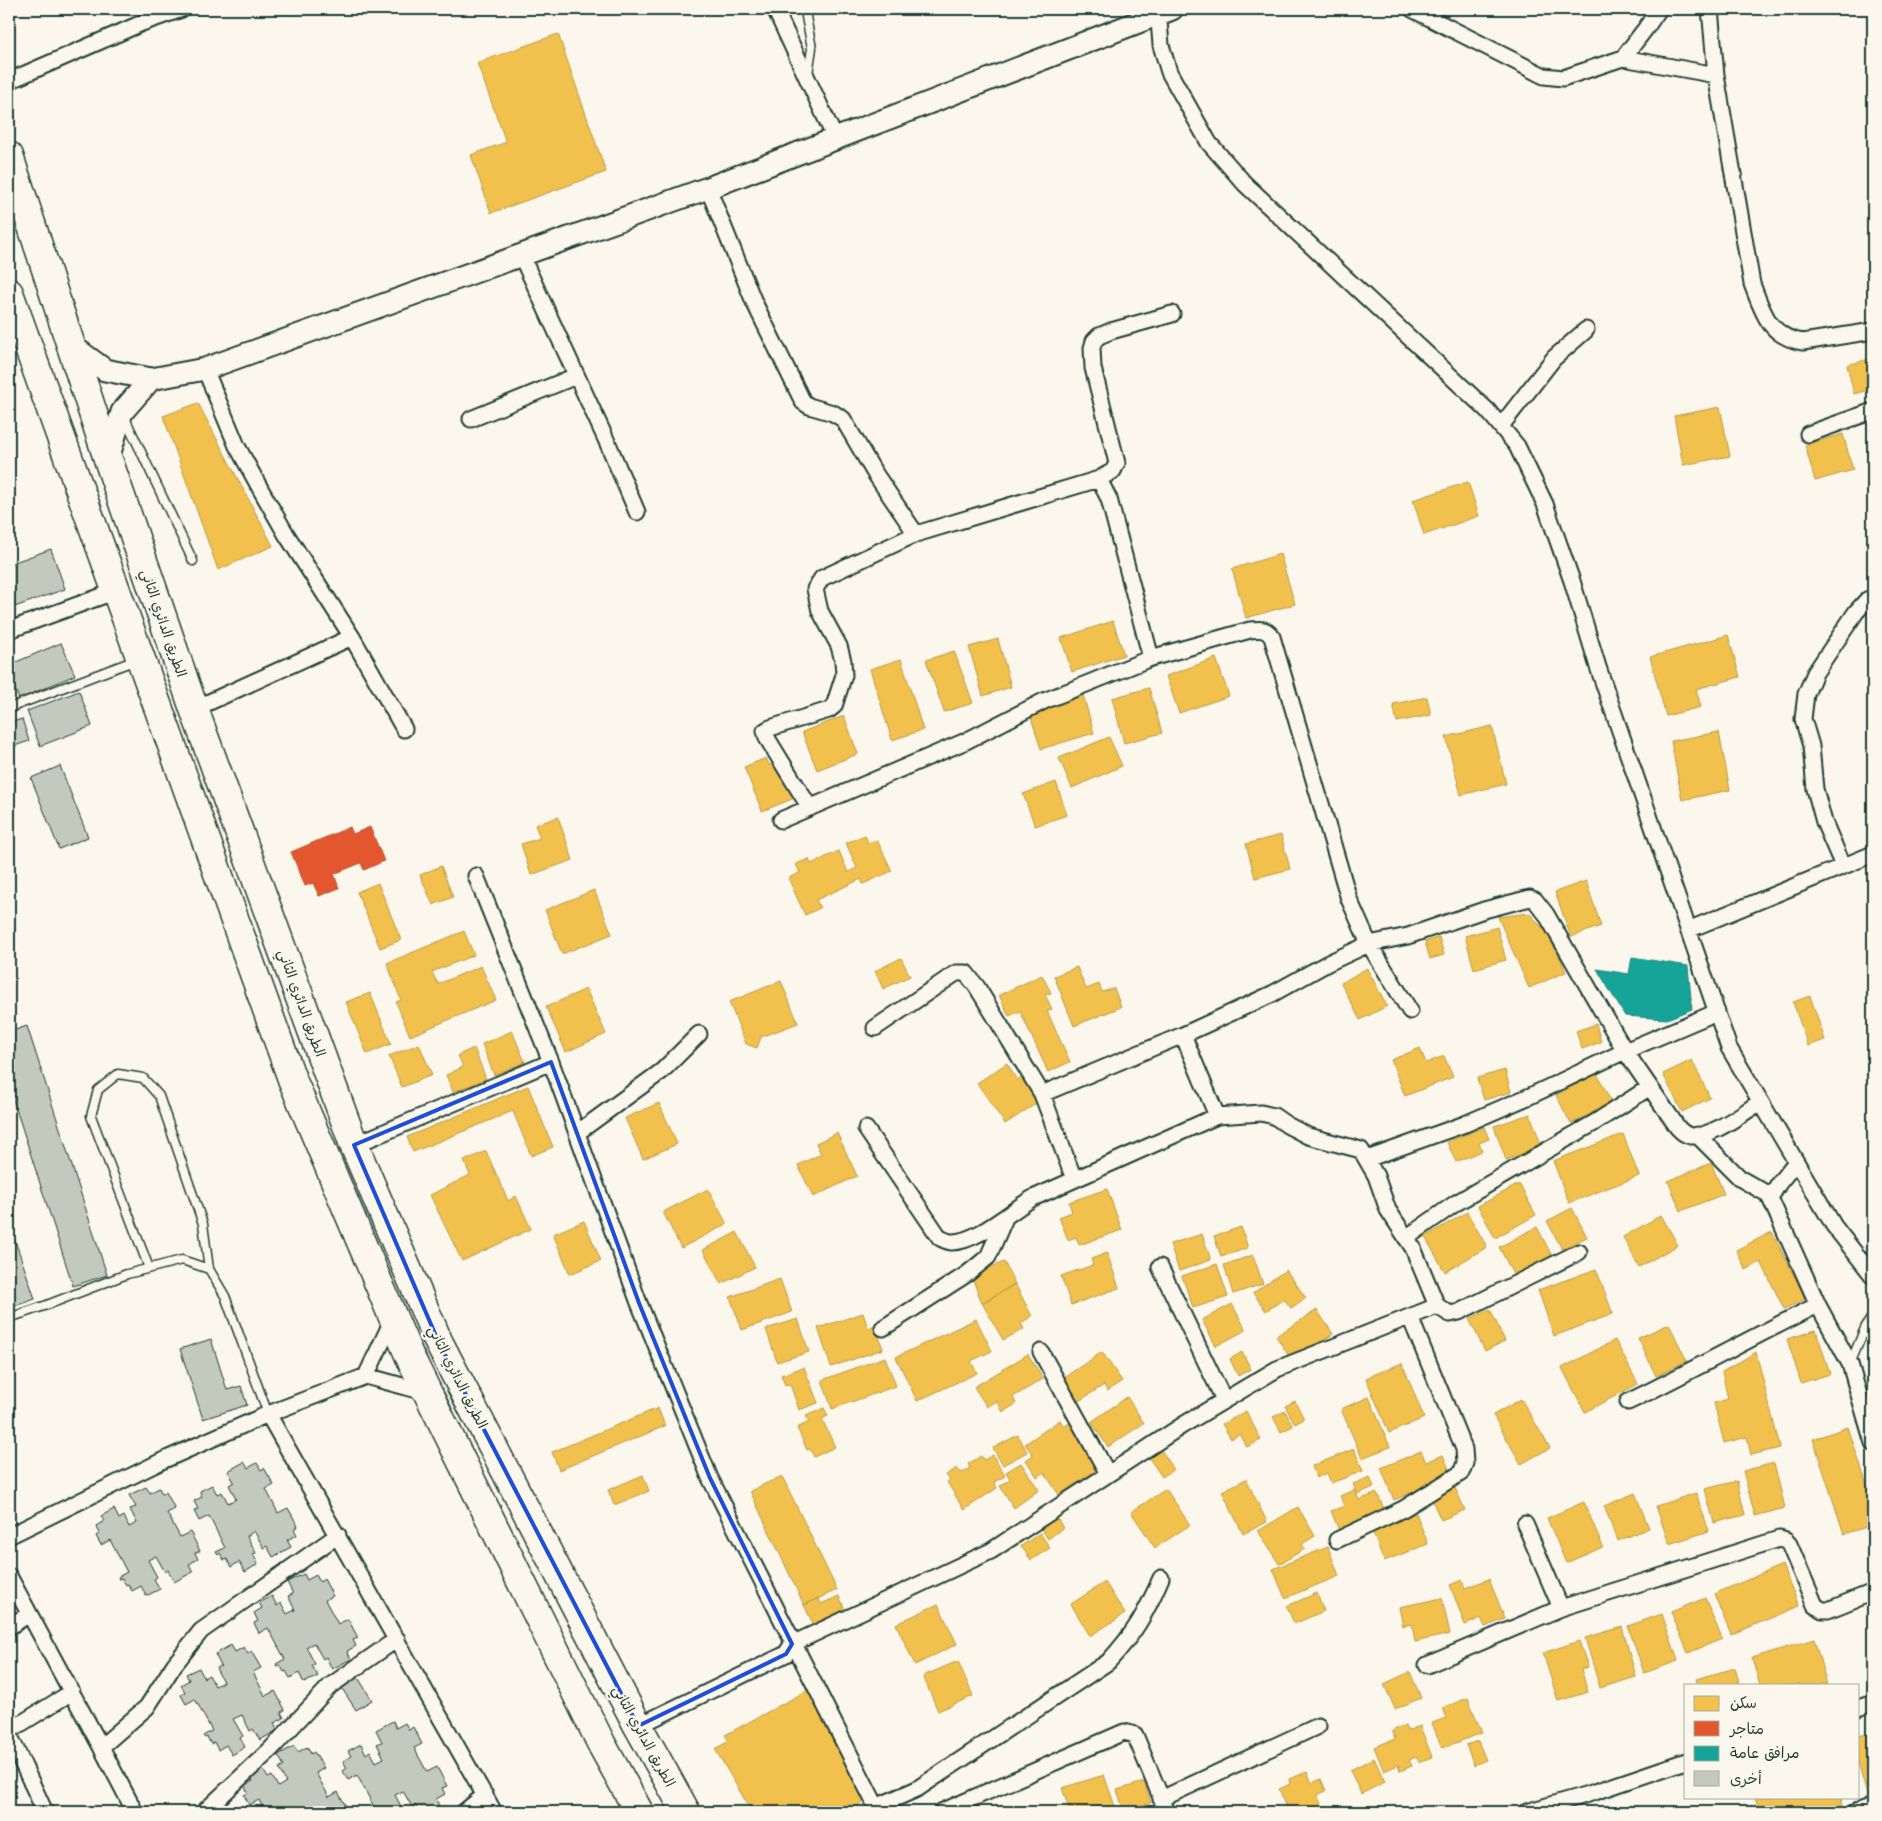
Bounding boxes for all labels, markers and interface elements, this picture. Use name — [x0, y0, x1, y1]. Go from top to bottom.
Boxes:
street label: الطريق الدائري الثاني — [133, 567, 191, 681]
street label: الطريق الدائري الثاني — [270, 947, 330, 1061]
street label: الطريق الدائري الثاني — [421, 1323, 492, 1433]
street label: الطريق الدائري الثاني — [605, 1682, 679, 1792]
legend — [1684, 1684, 1860, 1798]
text: سكن — [1730, 1693, 1757, 1713]
text: متاجر — [1728, 1719, 1764, 1739]
text: مرافق عامة — [1730, 1743, 1800, 1763]
text: أخرى — [1730, 1769, 1762, 1789]

